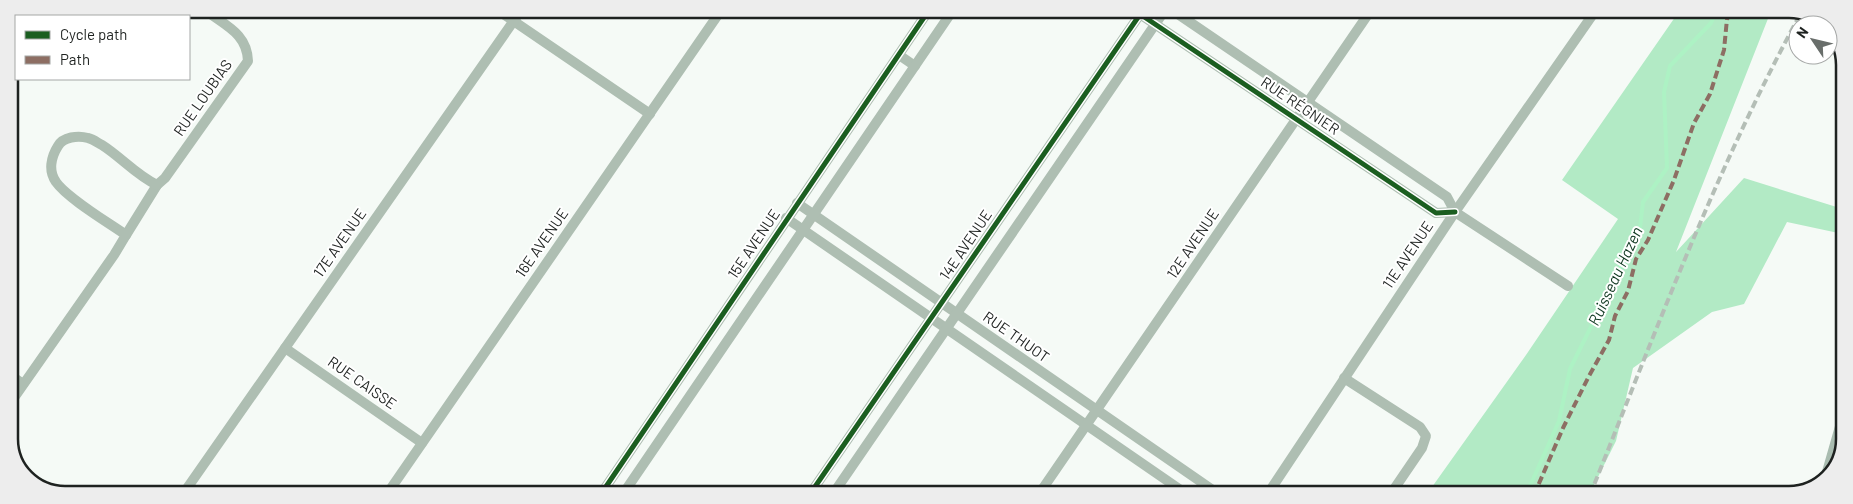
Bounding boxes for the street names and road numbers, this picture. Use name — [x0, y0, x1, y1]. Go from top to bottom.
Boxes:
street label: RUE LOUBIAS — [169, 56, 235, 139]
street label: RUE RÉGNIER — [1258, 72, 1343, 138]
street label: 16E AVENUE — [511, 204, 572, 280]
street label: 17E AVENUE — [309, 205, 369, 280]
street label: 15E AVENUE — [723, 205, 783, 282]
street label: 12E AVENUE — [1162, 205, 1222, 282]
street label: 14E AVENUE — [935, 206, 995, 283]
street label: 11E AVENUE — [1378, 217, 1436, 292]
street label: RUE THUOT — [980, 307, 1053, 366]
street label: RUE CAISSE — [325, 352, 400, 412]

